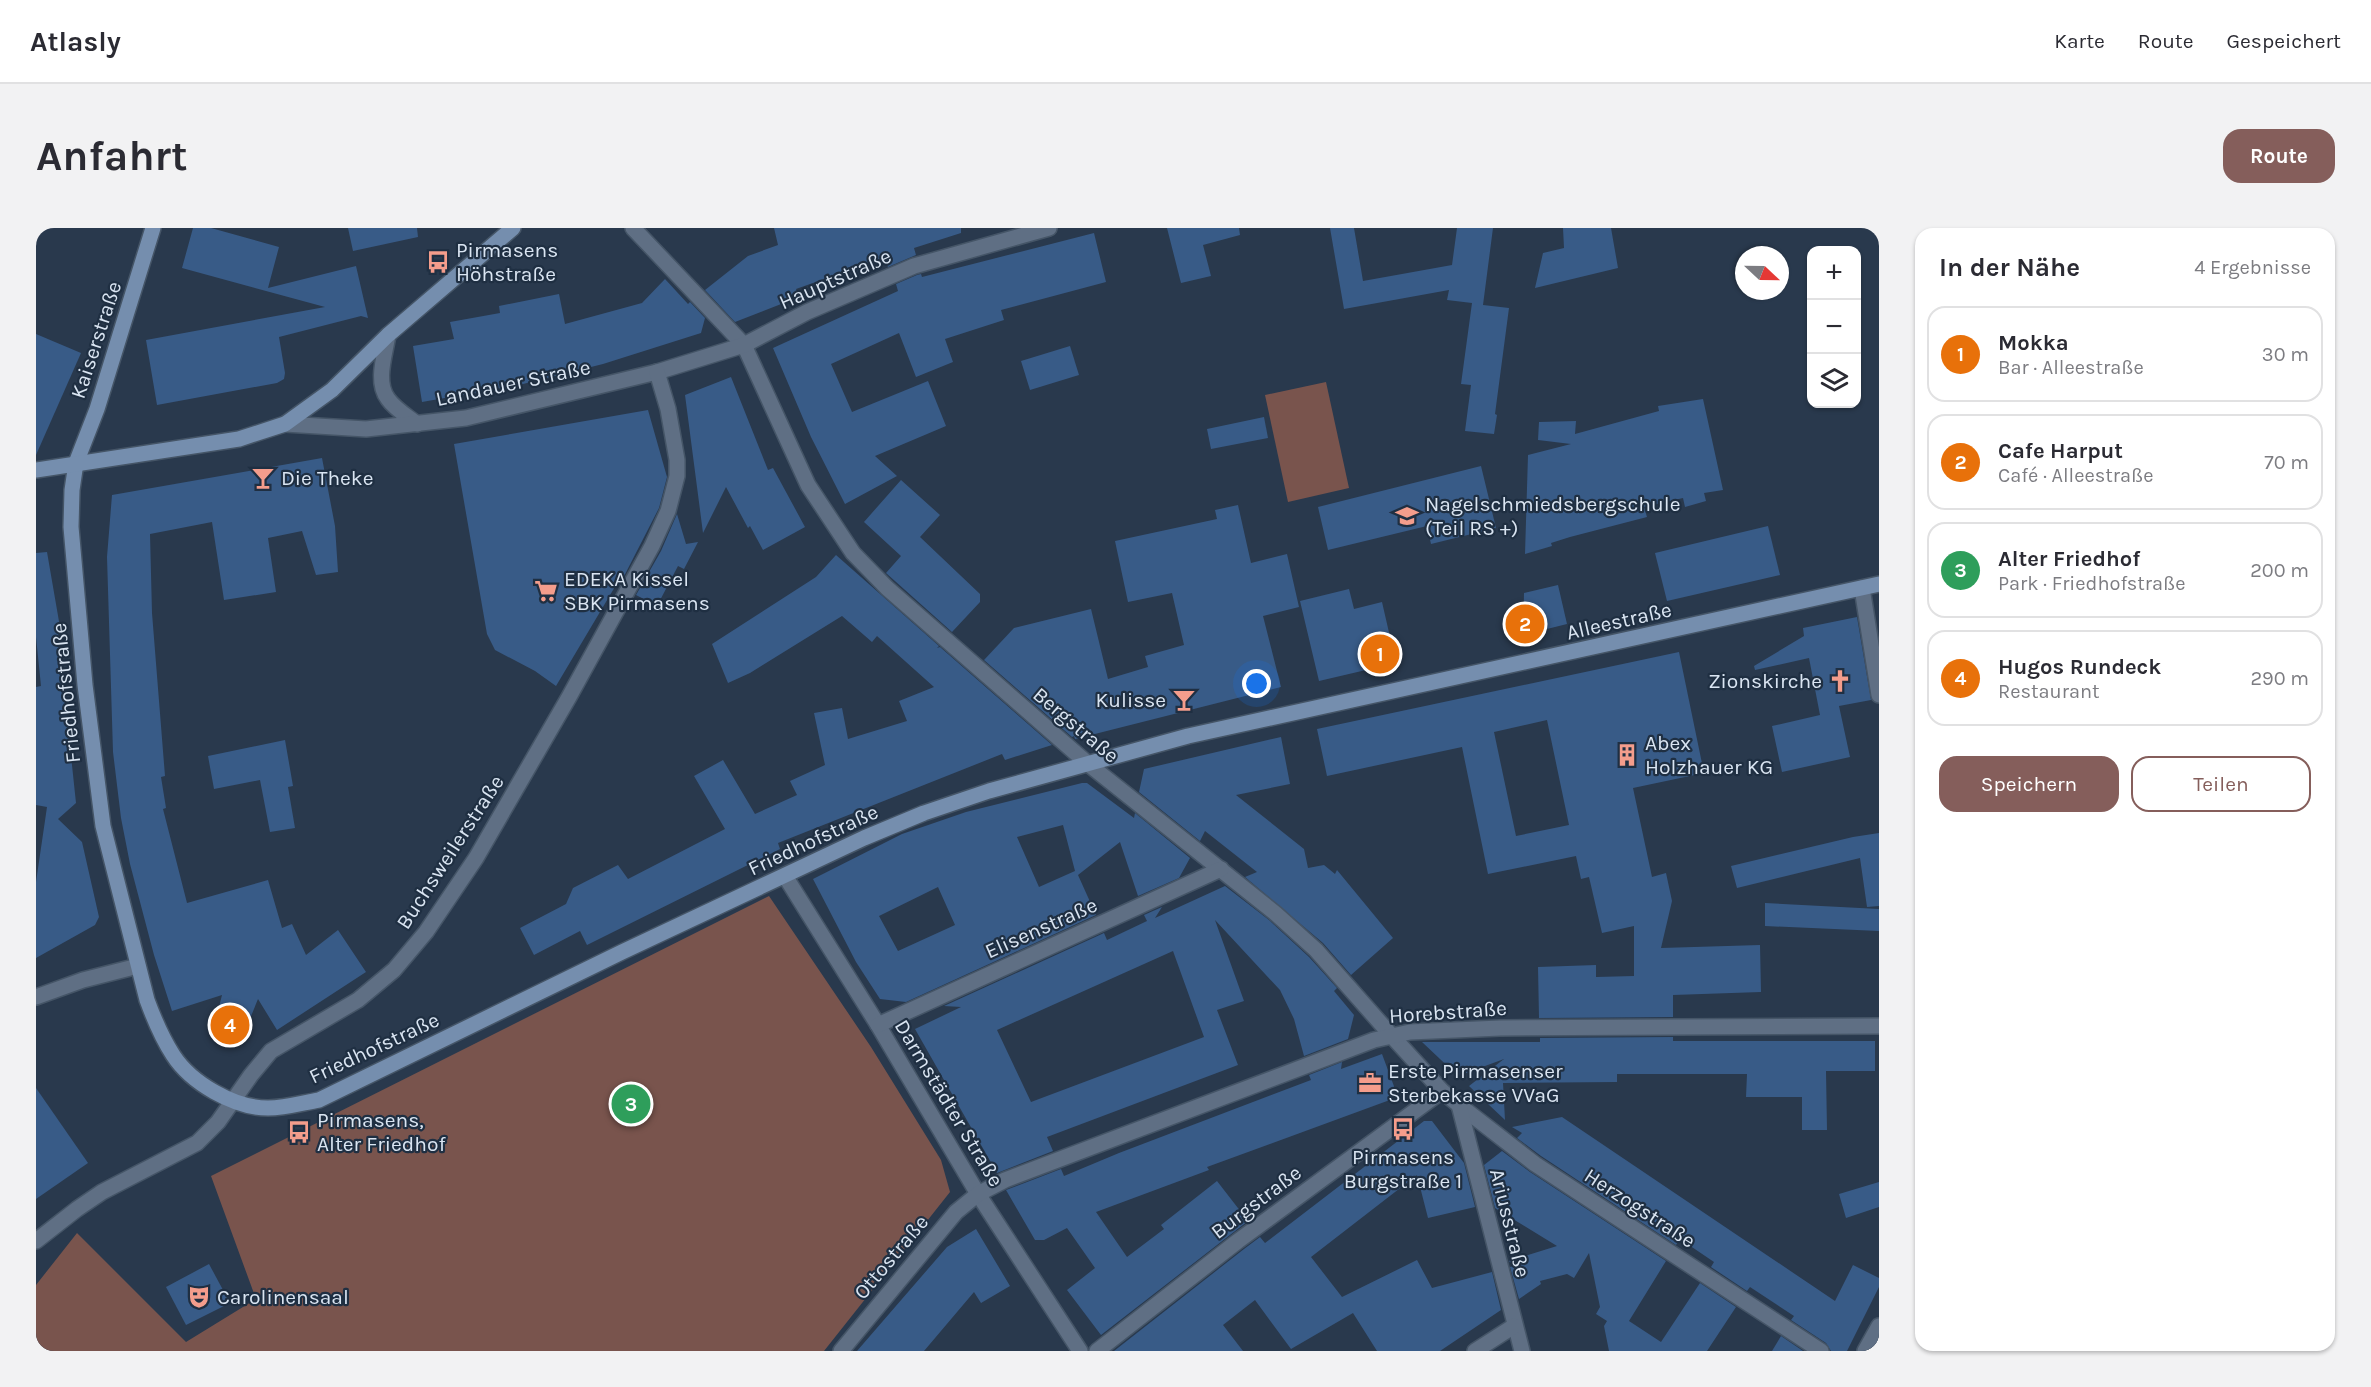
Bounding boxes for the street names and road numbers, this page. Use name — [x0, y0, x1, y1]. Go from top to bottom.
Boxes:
street label: Hauptstraße — [775, 244, 895, 314]
street label: Kaiserstraße — [66, 278, 126, 402]
street label: Landauer Straße — [433, 355, 593, 411]
street label: Alleestraße — [1564, 597, 1674, 645]
street label: Friedhofstraße — [47, 622, 85, 764]
street label: Bergstraße — [1028, 682, 1124, 768]
street label: Buchsweilerstraße — [391, 771, 509, 933]
street label: Friedhofstraße — [744, 799, 882, 881]
street label: Elisenstraße — [981, 893, 1101, 963]
street label: Horebstraße — [1388, 996, 1508, 1028]
street label: Friedhofstraße — [305, 1007, 443, 1089]
street label: Darmstädter Straße — [890, 1015, 1008, 1191]
street label: Burgstraße — [1206, 1160, 1306, 1244]
street label: Herzogstraße — [1580, 1163, 1700, 1253]
street label: Ariusstraße — [1485, 1166, 1535, 1280]
street label: Ottostraße — [849, 1210, 933, 1304]

